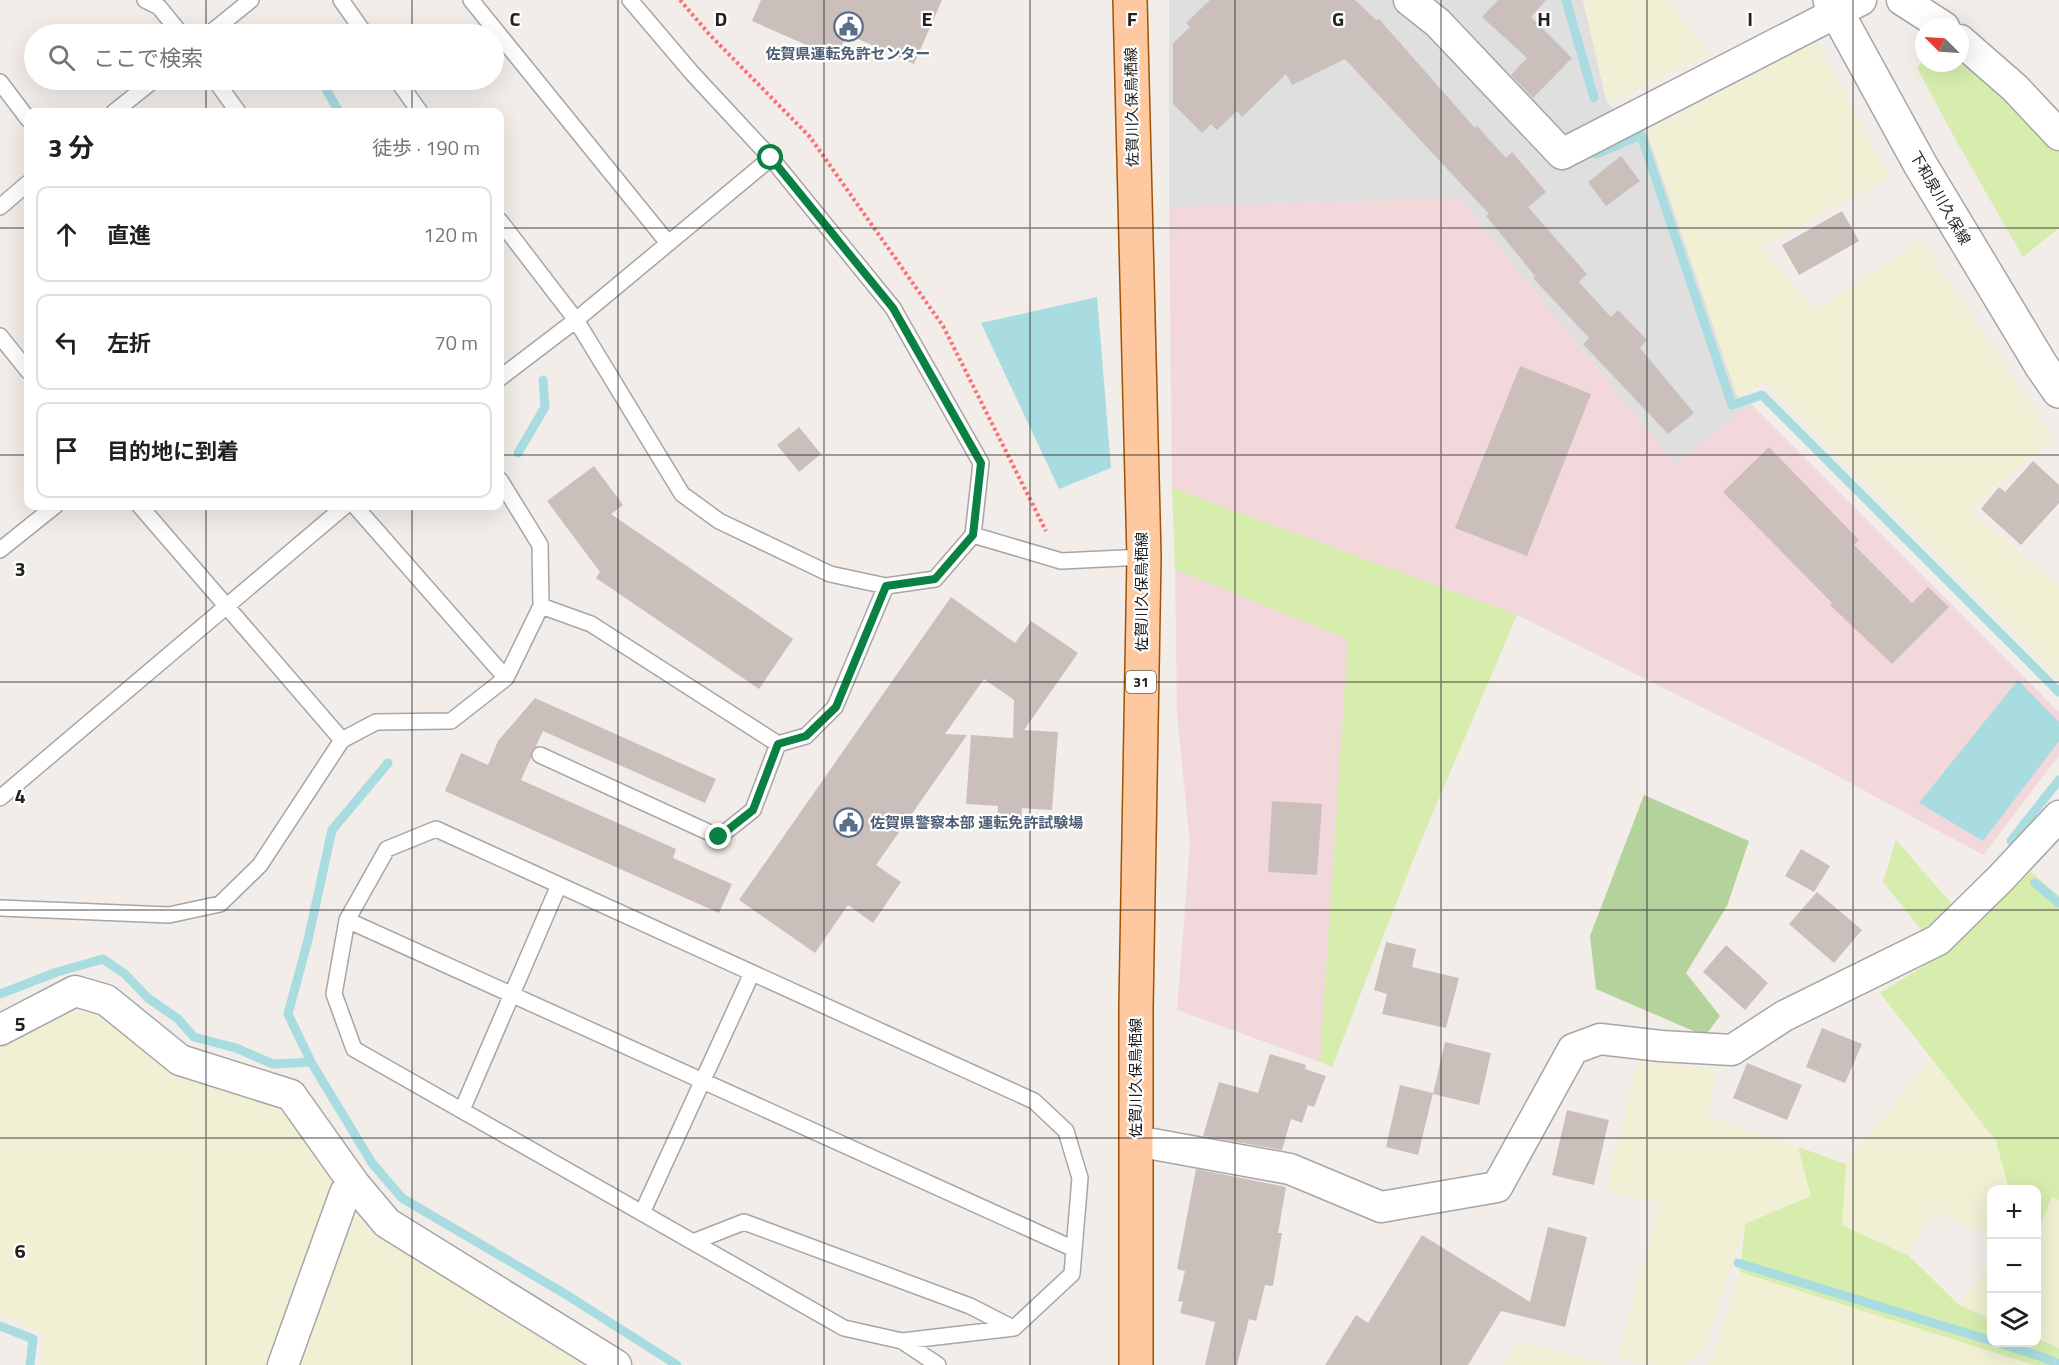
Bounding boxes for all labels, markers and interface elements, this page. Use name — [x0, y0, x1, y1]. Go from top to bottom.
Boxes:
text: C — [510, 3, 521, 34]
text: D — [715, 3, 727, 34]
text: E — [921, 3, 933, 34]
text: F — [1127, 3, 1138, 34]
text: G — [1332, 3, 1344, 34]
text: H — [1537, 3, 1551, 34]
text: I — [1747, 3, 1753, 34]
public building icon: 佐賀県運転免許センター — [832, 11, 864, 43]
north arrow — [1915, 18, 1969, 72]
search box — [24, 24, 504, 90]
icon: search — [45, 41, 78, 74]
text: ここで検索 — [93, 41, 203, 75]
place label: 佐賀県運転免許センター — [765, 42, 931, 65]
street label: 佐賀川久保鳥栖線 — [1119, 47, 1144, 167]
text: 3 分 — [48, 128, 94, 167]
text: 徒歩 · 190 m — [372, 132, 480, 163]
route start — [757, 144, 783, 170]
street label: 下和泉川久保線 — [1904, 147, 1977, 249]
icon: ahead — [50, 218, 83, 251]
text: 直進 — [107, 218, 151, 252]
text: 120 m — [423, 219, 478, 250]
icon: left — [50, 326, 83, 359]
text: 左折 — [107, 326, 151, 360]
text: 70 m — [434, 327, 478, 358]
icon: arrive — [50, 434, 83, 467]
text: 目的地に到着 — [107, 434, 239, 468]
street label: 佐賀川久保鳥栖線 — [1130, 532, 1153, 652]
text: 3 — [14, 553, 26, 584]
road number: 31 — [1126, 671, 1156, 693]
text: 4 — [14, 780, 26, 811]
public building icon: 佐賀県警察本部 運転免許試験場 — [833, 807, 865, 839]
place label: 佐賀県警察本部 運転免許試験場 — [870, 811, 1083, 834]
route end — [705, 823, 731, 849]
text: 5 — [14, 1008, 26, 1039]
street label: 佐賀川久保鳥栖線 — [1124, 1018, 1147, 1138]
map controls — [1987, 1185, 2041, 1347]
button: + — [1987, 1185, 2041, 1239]
text: 6 — [14, 1235, 26, 1266]
button: − — [1987, 1239, 2041, 1293]
button: layers — [1987, 1293, 2041, 1347]

